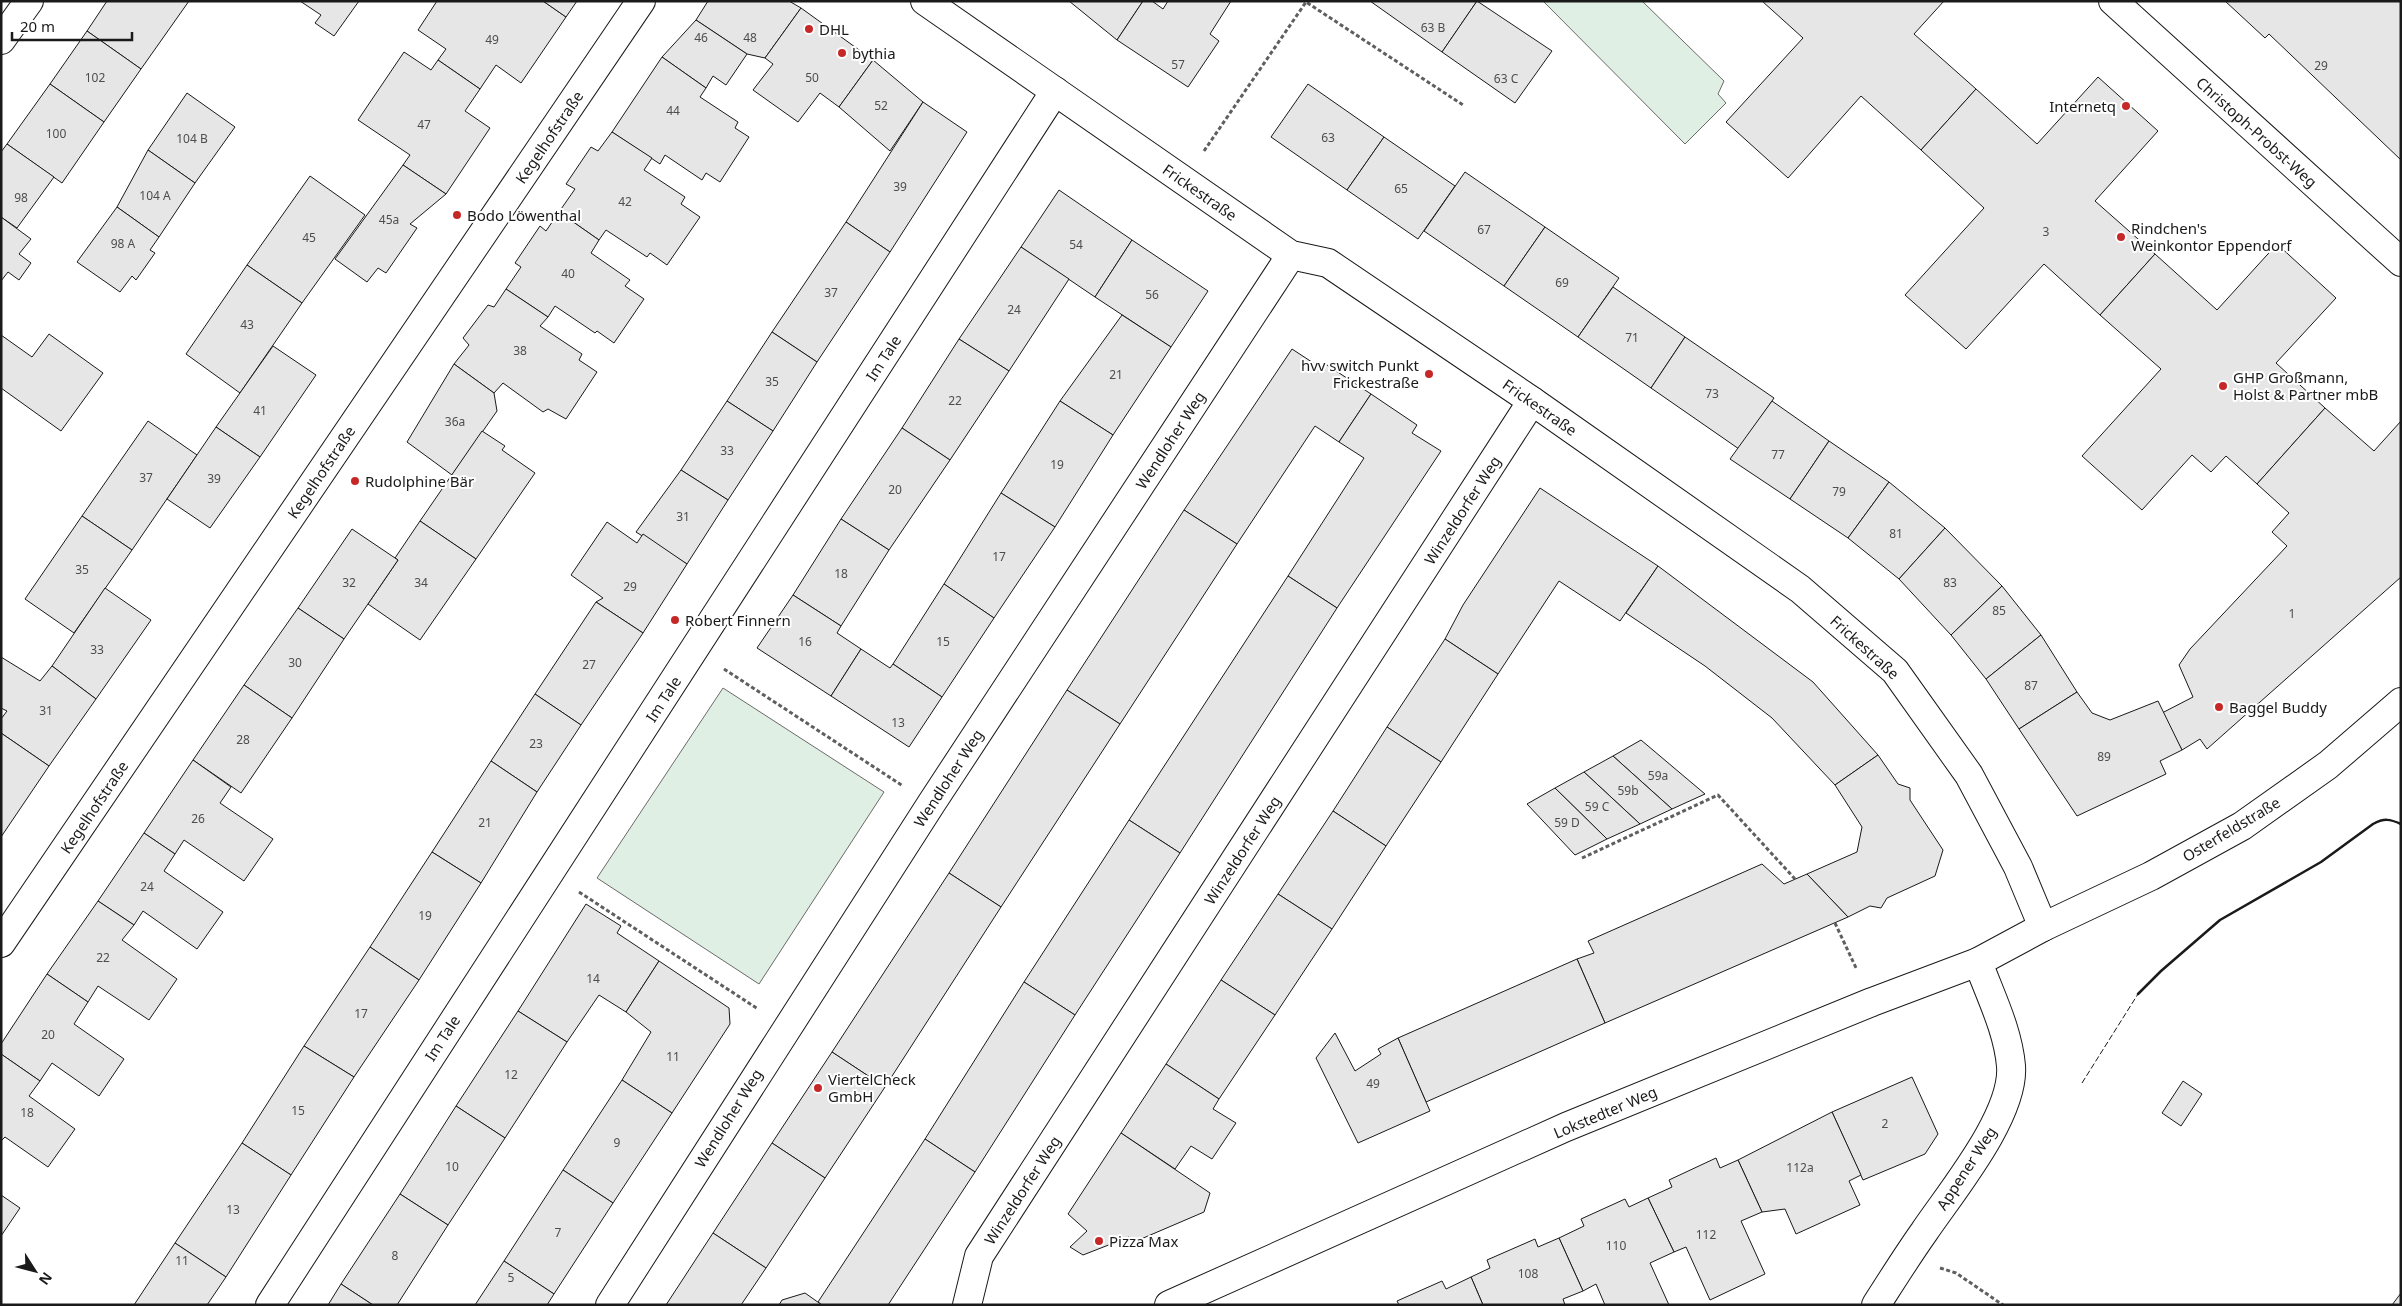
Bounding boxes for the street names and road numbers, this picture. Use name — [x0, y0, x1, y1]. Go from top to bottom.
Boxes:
street label: Christoph-Probst-Weg — [2192, 72, 2322, 192]
street label: Kegelhofstraße — [511, 87, 587, 187]
street label: Frickestraße — [1159, 159, 1241, 225]
street label: Im Tale — [861, 331, 905, 385]
street label: Frickestraße — [1499, 374, 1581, 440]
street label: Wendloher Weg — [1131, 387, 1209, 493]
street label: Kegelhofstraße — [283, 422, 359, 522]
street label: Winzeldorfer Weg — [1419, 452, 1505, 568]
street label: Frickestraße — [1826, 611, 1904, 683]
street label: Im Tale — [641, 672, 685, 726]
street label: Wendloher Weg — [909, 725, 987, 831]
street label: Kegelhofstraße — [56, 757, 132, 857]
street label: Winzeldorfer Weg — [1199, 792, 1285, 908]
street label: Osterfeldstraße — [2178, 792, 2284, 866]
street label: Im Tale — [420, 1011, 464, 1065]
street label: Wendloher Weg — [690, 1065, 766, 1171]
street label: Lokstedter Weg — [1550, 1081, 1660, 1143]
street label: Appener Weg — [1932, 1122, 2000, 1214]
street label: Winzeldorfer Weg — [979, 1132, 1065, 1248]

